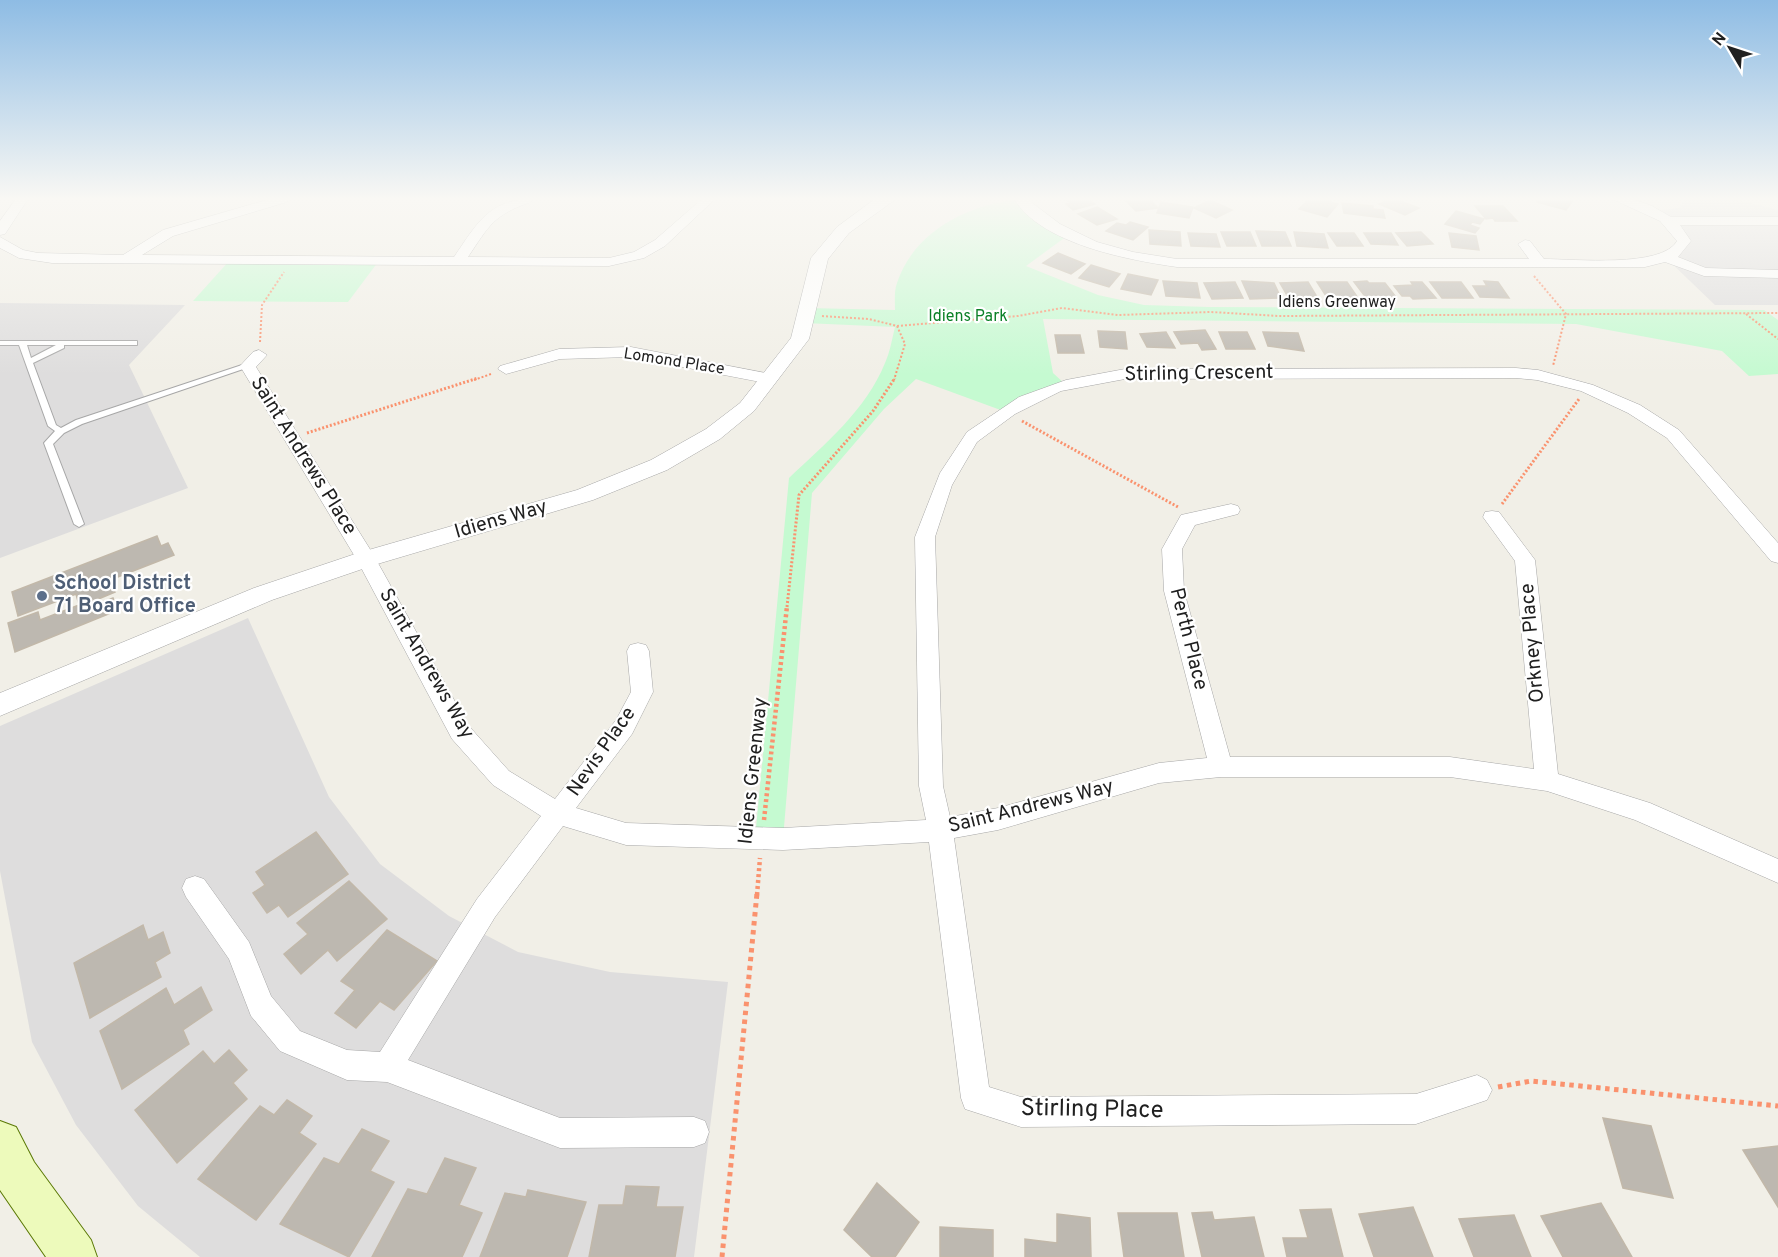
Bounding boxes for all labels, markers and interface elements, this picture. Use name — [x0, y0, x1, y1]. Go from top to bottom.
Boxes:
north arrow — [1700, 18, 1760, 78]
text: N — [1709, 29, 1731, 51]
street label: Idiens Greenway — [1278, 293, 1396, 313]
park label: Idiens Park — [928, 307, 1008, 327]
street label: Lomond Place — [622, 344, 726, 380]
street label: Stirling Crescent — [1124, 360, 1274, 388]
street label: Saint Andrews Place — [244, 372, 362, 540]
street label: Idiens Way — [452, 494, 550, 546]
place label: School District 71 Board Office — [54, 571, 196, 620]
street label: Orkney Place — [1515, 582, 1551, 704]
street label: Saint Andrews Way — [372, 584, 480, 744]
street label: Perth Place — [1163, 585, 1213, 693]
marker: School District 71 Board Office — [35, 589, 49, 603]
street label: Idiens Greenway — [733, 696, 775, 846]
street label: Nevis Place — [562, 702, 642, 802]
street label: Saint Andrews Way — [946, 774, 1116, 840]
street label: Stirling Place — [1020, 1094, 1164, 1126]

